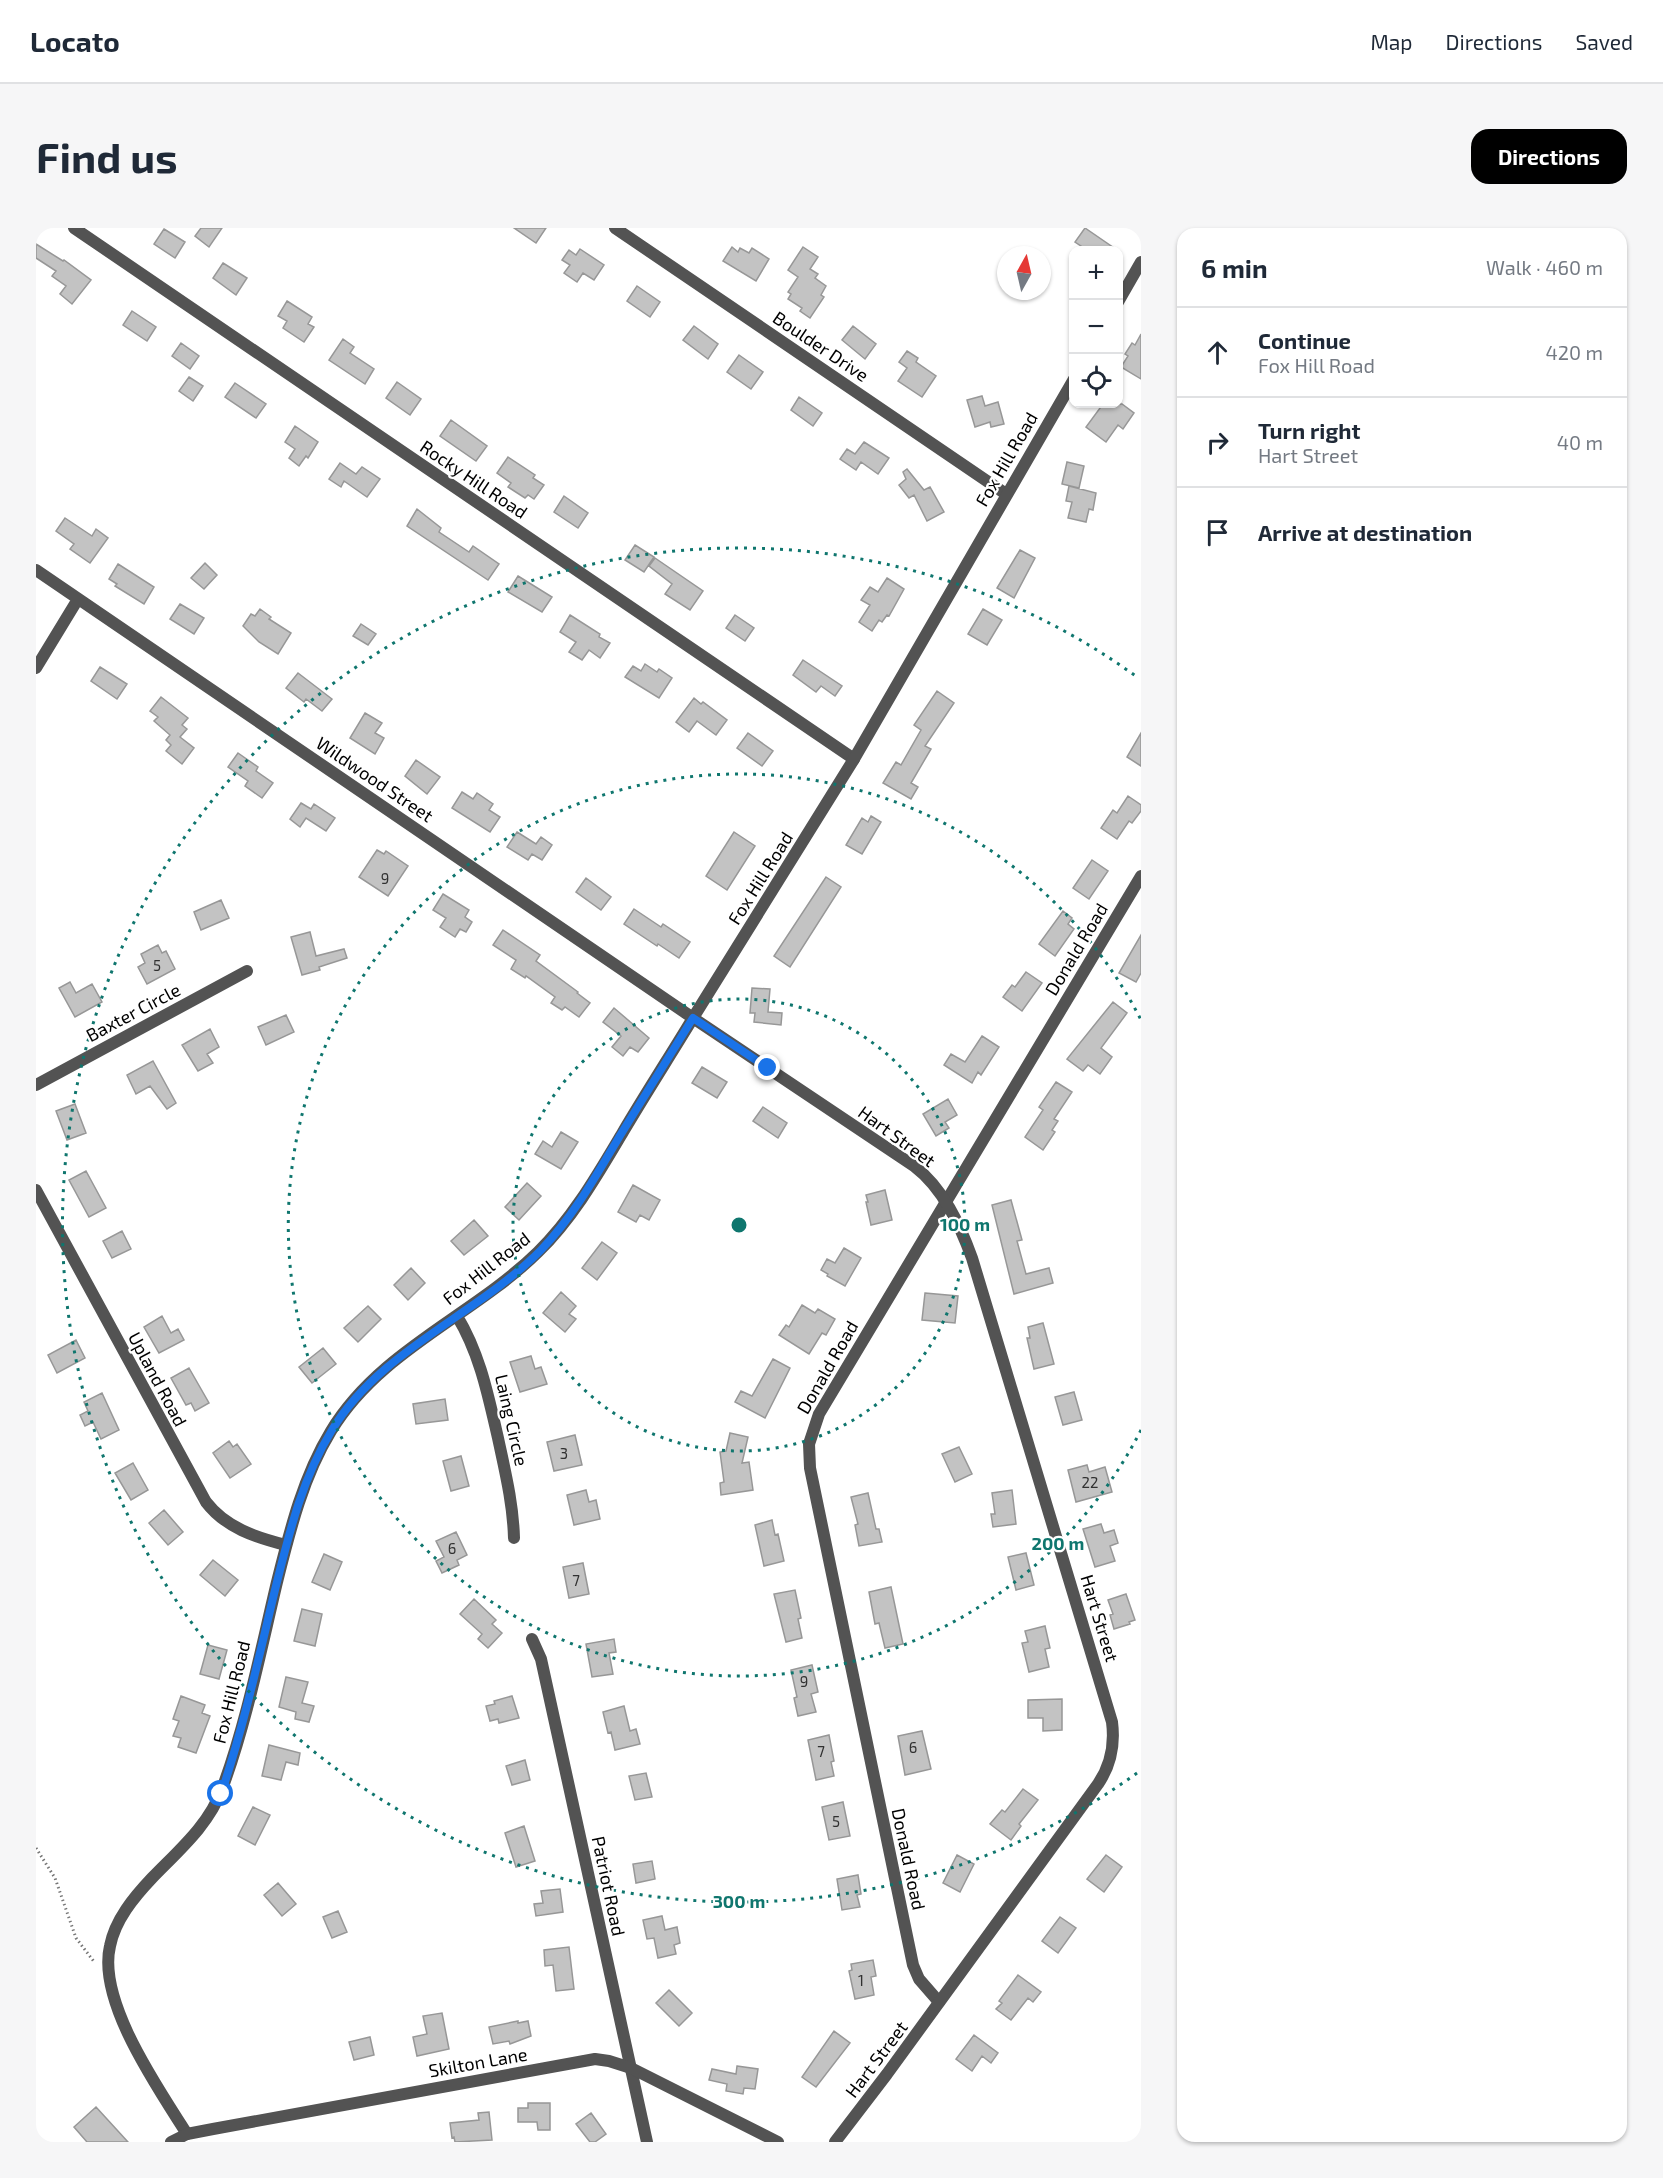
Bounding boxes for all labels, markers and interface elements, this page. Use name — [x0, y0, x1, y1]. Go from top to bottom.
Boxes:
text: Locato — [30, 24, 120, 58]
text: Map — [1370, 29, 1413, 54]
text: Directions — [1446, 29, 1542, 54]
text: Saved — [1575, 29, 1633, 54]
button: Directions — [1471, 129, 1627, 184]
text: Find us — [36, 131, 178, 181]
north arrow — [997, 246, 1051, 300]
map controls — [1069, 246, 1123, 408]
button: + — [1069, 246, 1123, 300]
text: 6 min — [1201, 252, 1268, 283]
text: Walk · 460 m — [1486, 255, 1603, 279]
button: − — [1069, 300, 1123, 354]
street label: Boulder Drive — [769, 306, 873, 386]
text: Continue — [1258, 327, 1351, 353]
icon: ahead — [1201, 336, 1234, 369]
text: 420 m — [1545, 340, 1603, 364]
text: Fox Hill Road — [1258, 353, 1375, 377]
button: locate — [1069, 354, 1123, 408]
street label: Fox Hill Road — [970, 408, 1042, 510]
text: Turn right — [1258, 417, 1360, 443]
icon: right — [1201, 426, 1234, 459]
text: 40 m — [1557, 430, 1603, 454]
street label: Rocky Hill Road — [416, 435, 532, 523]
text: Hart Street — [1258, 443, 1358, 467]
icon: arrive — [1201, 516, 1234, 549]
text: Arrive at destination — [1258, 519, 1472, 545]
street label: Wildwood Street — [312, 732, 438, 826]
street label: Fox Hill Road — [723, 828, 797, 928]
house number: 9 — [381, 869, 389, 887]
street label: Donald Road — [1040, 899, 1112, 999]
house number: 5 — [153, 956, 161, 974]
street label: Baxter Circle — [82, 978, 184, 1046]
route end — [754, 1054, 780, 1080]
street label: Hart Street — [854, 1101, 940, 1171]
text: 100 m — [940, 1213, 990, 1235]
centre of rings — [729, 1215, 749, 1235]
street label: Fox Hill Road — [438, 1227, 534, 1309]
street label: Donald Road — [792, 1317, 862, 1417]
street label: Upland Road — [124, 1328, 192, 1430]
street label: Laing Circle — [491, 1372, 533, 1468]
house number: 3 — [560, 1444, 568, 1462]
house number: 22 — [1082, 1473, 1098, 1491]
text: 200 m — [1032, 1532, 1084, 1554]
house number: 6 — [448, 1539, 456, 1557]
house number: 7 — [572, 1571, 580, 1589]
street label: Hart Street — [1076, 1572, 1124, 1664]
street label: Fox Hill Road — [208, 1638, 254, 1746]
house number: 9 — [800, 1672, 808, 1690]
house number: 6 — [909, 1738, 917, 1756]
house number: 7 — [817, 1742, 825, 1760]
route start — [207, 1780, 233, 1806]
street label: Donald Road — [887, 1806, 931, 1912]
house number: 5 — [832, 1812, 840, 1830]
street label: Patriot Road — [588, 1834, 630, 1938]
text: 300 m — [713, 1890, 765, 1912]
house number: 1 — [858, 1971, 864, 1989]
street label: Hart Street — [840, 2016, 912, 2102]
street label: Skilton Lane — [427, 2043, 529, 2081]

